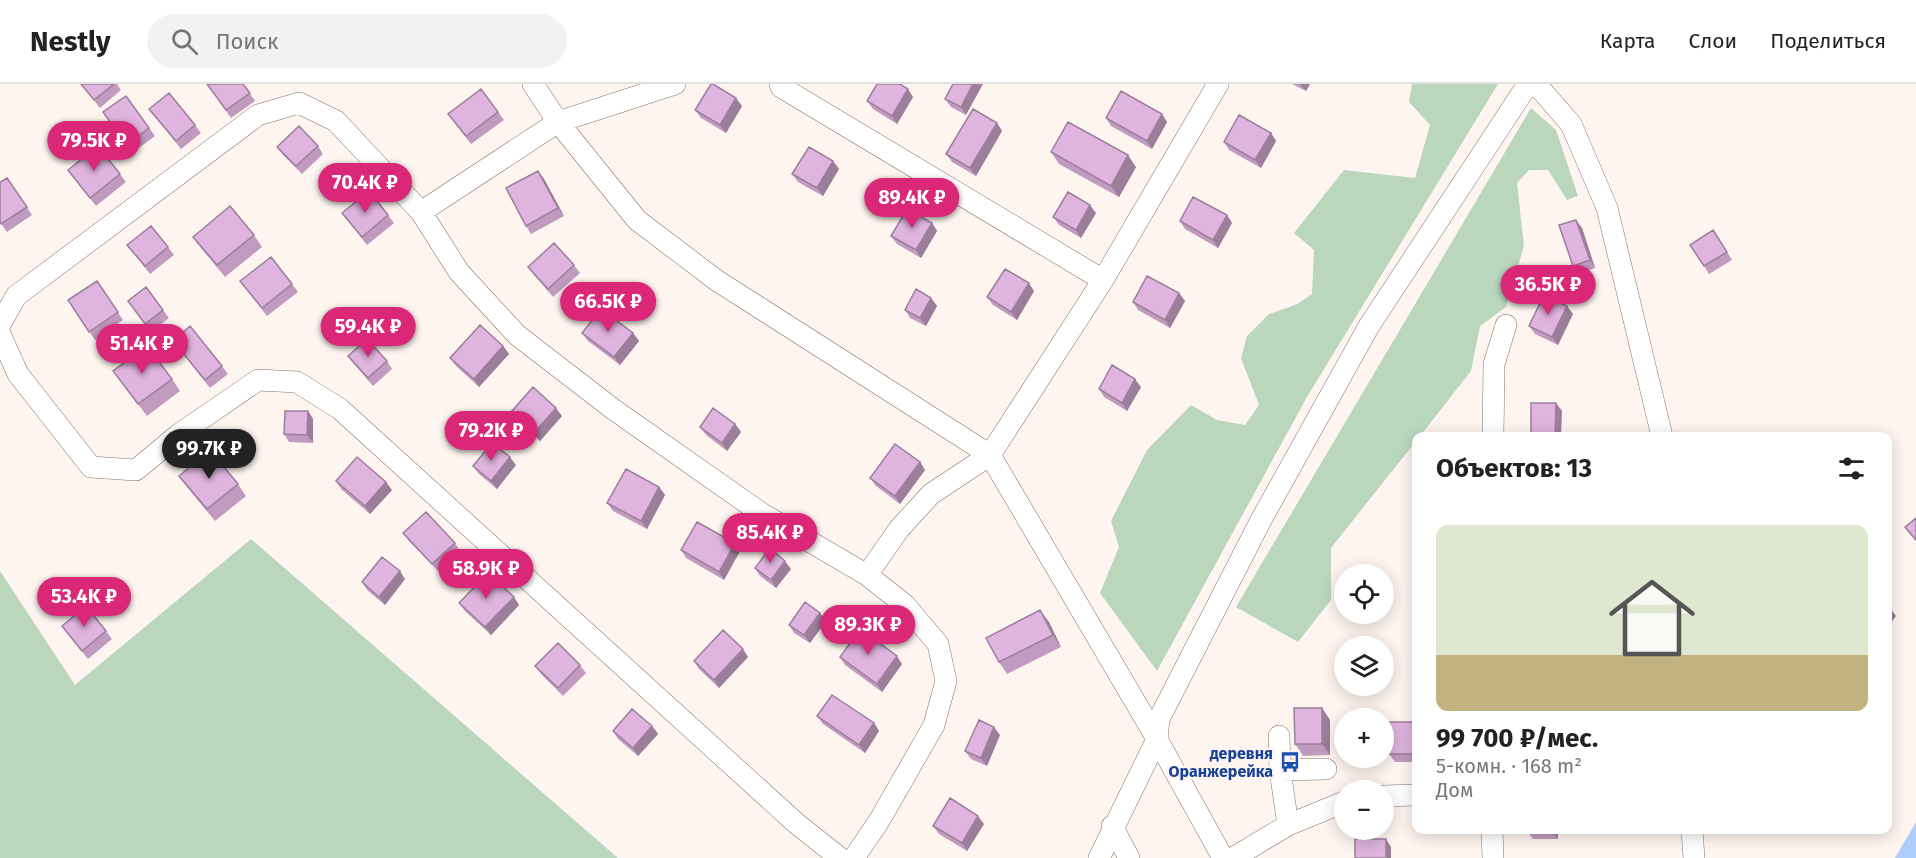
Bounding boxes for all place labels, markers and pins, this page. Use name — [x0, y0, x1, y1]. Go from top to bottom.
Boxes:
pin: 79.5K ₽ — [39, 121, 149, 172]
pin: 70.4K ₽ — [310, 163, 420, 214]
pin: 89.4K ₽ — [857, 178, 967, 229]
pin: 36.5K ₽ — [1493, 265, 1603, 316]
pin: 66.5K ₽ — [553, 282, 663, 333]
pin: 59.4K ₽ — [313, 307, 423, 358]
pin: 51.4K ₽ — [87, 324, 197, 375]
pin: 79.2K ₽ — [436, 411, 546, 462]
pin: 99.7K ₽ — [154, 429, 264, 480]
pin: 85.4K ₽ — [715, 513, 825, 564]
pin: 58.9K ₽ — [431, 549, 541, 600]
pin: 53.4K ₽ — [29, 577, 139, 628]
pin: 89.3K ₽ — [813, 605, 923, 656]
place label: деревня Оранжерейка — [1169, 744, 1273, 781]
bus stop icon: деревня Оранжерейка — [1278, 750, 1302, 774]

